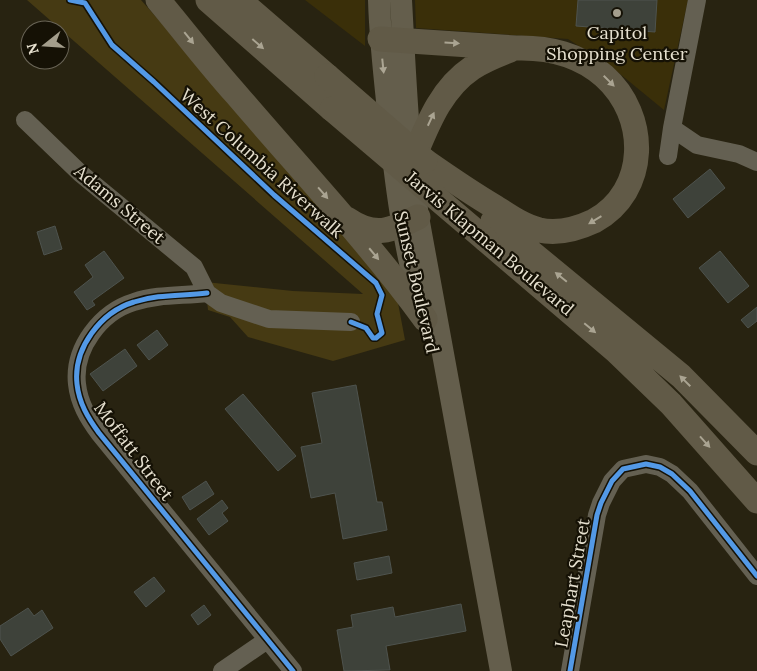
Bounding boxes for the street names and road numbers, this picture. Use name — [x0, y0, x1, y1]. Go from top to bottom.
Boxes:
street label: West Columbia Riverwalk — [175, 83, 349, 243]
street label: Adams Street — [69, 159, 170, 249]
street label: Jarvis Klapman Boulevard — [400, 165, 579, 320]
street label: Sunset Boulevard — [389, 209, 445, 356]
street label: Moffatt Street — [89, 397, 179, 505]
street label: Leaphart Street — [549, 517, 595, 649]

